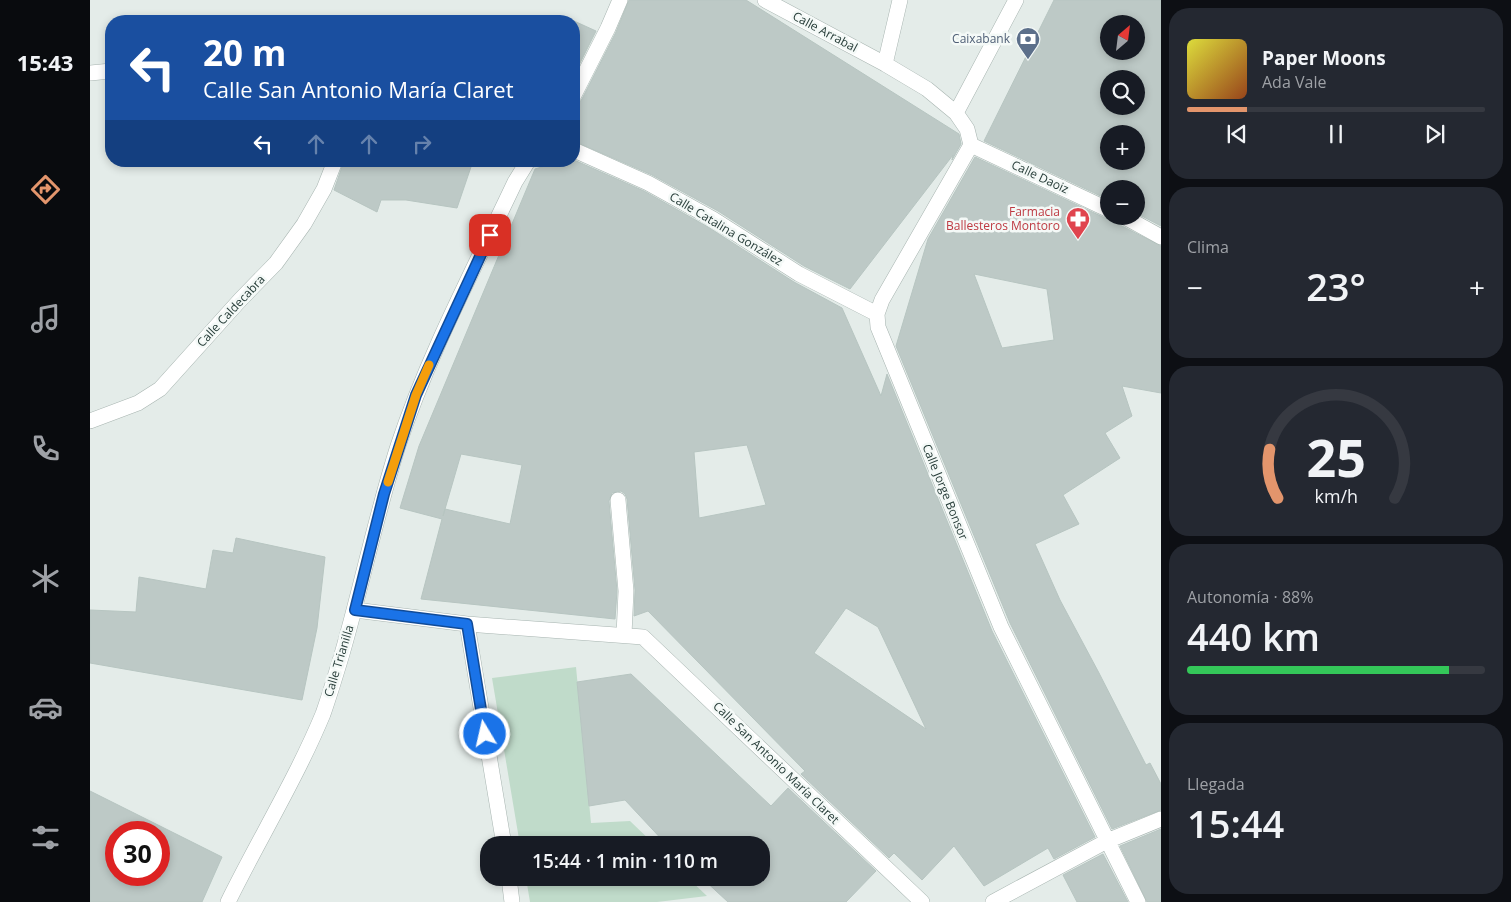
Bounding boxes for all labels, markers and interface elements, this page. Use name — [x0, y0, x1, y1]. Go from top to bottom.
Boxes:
street label: Calle Arrabal — [790, 7, 861, 56]
north arrow — [1100, 15, 1145, 60]
map controls — [1100, 15, 1145, 225]
bank icon: Caixabank — [1015, 26, 1041, 60]
text: 20 m — [203, 29, 286, 76]
place label: Caixabank — [952, 30, 1011, 47]
icon: left — [120, 35, 185, 100]
text: Paper Moons — [1262, 45, 1386, 71]
text: 15:43 — [17, 47, 73, 77]
button: search — [1100, 70, 1145, 115]
text: Ada Vale — [1262, 71, 1326, 93]
text: Calle San Antonio María Claret — [203, 74, 514, 104]
icon: previous — [1223, 120, 1251, 148]
icon: pause — [1322, 120, 1350, 148]
icon: next — [1421, 120, 1449, 148]
button: + — [1100, 125, 1145, 170]
icon: left — [249, 130, 277, 158]
icon: ahead — [302, 130, 330, 158]
icon: ahead — [355, 130, 383, 158]
icon: right — [408, 130, 436, 158]
street label: Calle Daoiz — [1009, 156, 1072, 197]
icon: directions — [28, 172, 63, 207]
button: − — [1100, 180, 1145, 225]
street label: Calle Catalina González — [666, 188, 786, 269]
place label: Farmacia Ballesteros Montoro — [946, 203, 1060, 234]
pharmacy icon: Farmacia Ballesteros Montoro — [1065, 206, 1091, 240]
pin — [469, 214, 511, 256]
icon: arrive — [476, 221, 504, 249]
text: Clima — [1187, 236, 1229, 258]
text: 23° — [1306, 260, 1366, 312]
text: − — [1187, 268, 1203, 306]
text: + — [1469, 268, 1485, 306]
street label: Calle Caldecabra — [193, 271, 268, 350]
icon: music — [28, 301, 63, 336]
text: 25 — [1306, 421, 1366, 492]
icon: phone — [28, 431, 63, 466]
street label: Calle Jorge Bonsor — [918, 441, 972, 542]
text: km/h — [1314, 484, 1358, 508]
icon: climate — [28, 561, 63, 596]
text: Autonomía · 88% — [1187, 586, 1313, 608]
text: 440 km — [1187, 610, 1320, 662]
street label: Calle Trianilla — [320, 623, 358, 699]
icon: car — [28, 690, 63, 725]
street label: Calle San Antonio María Claret — [710, 698, 843, 828]
position arrow — [458, 707, 510, 759]
text: Llegada — [1187, 773, 1245, 795]
text: 15:44 — [1187, 797, 1284, 849]
icon: filters — [28, 820, 63, 855]
speed limit sign: 30 — [105, 821, 170, 886]
text: 15:44 · 1 min · 110 m — [532, 848, 718, 874]

